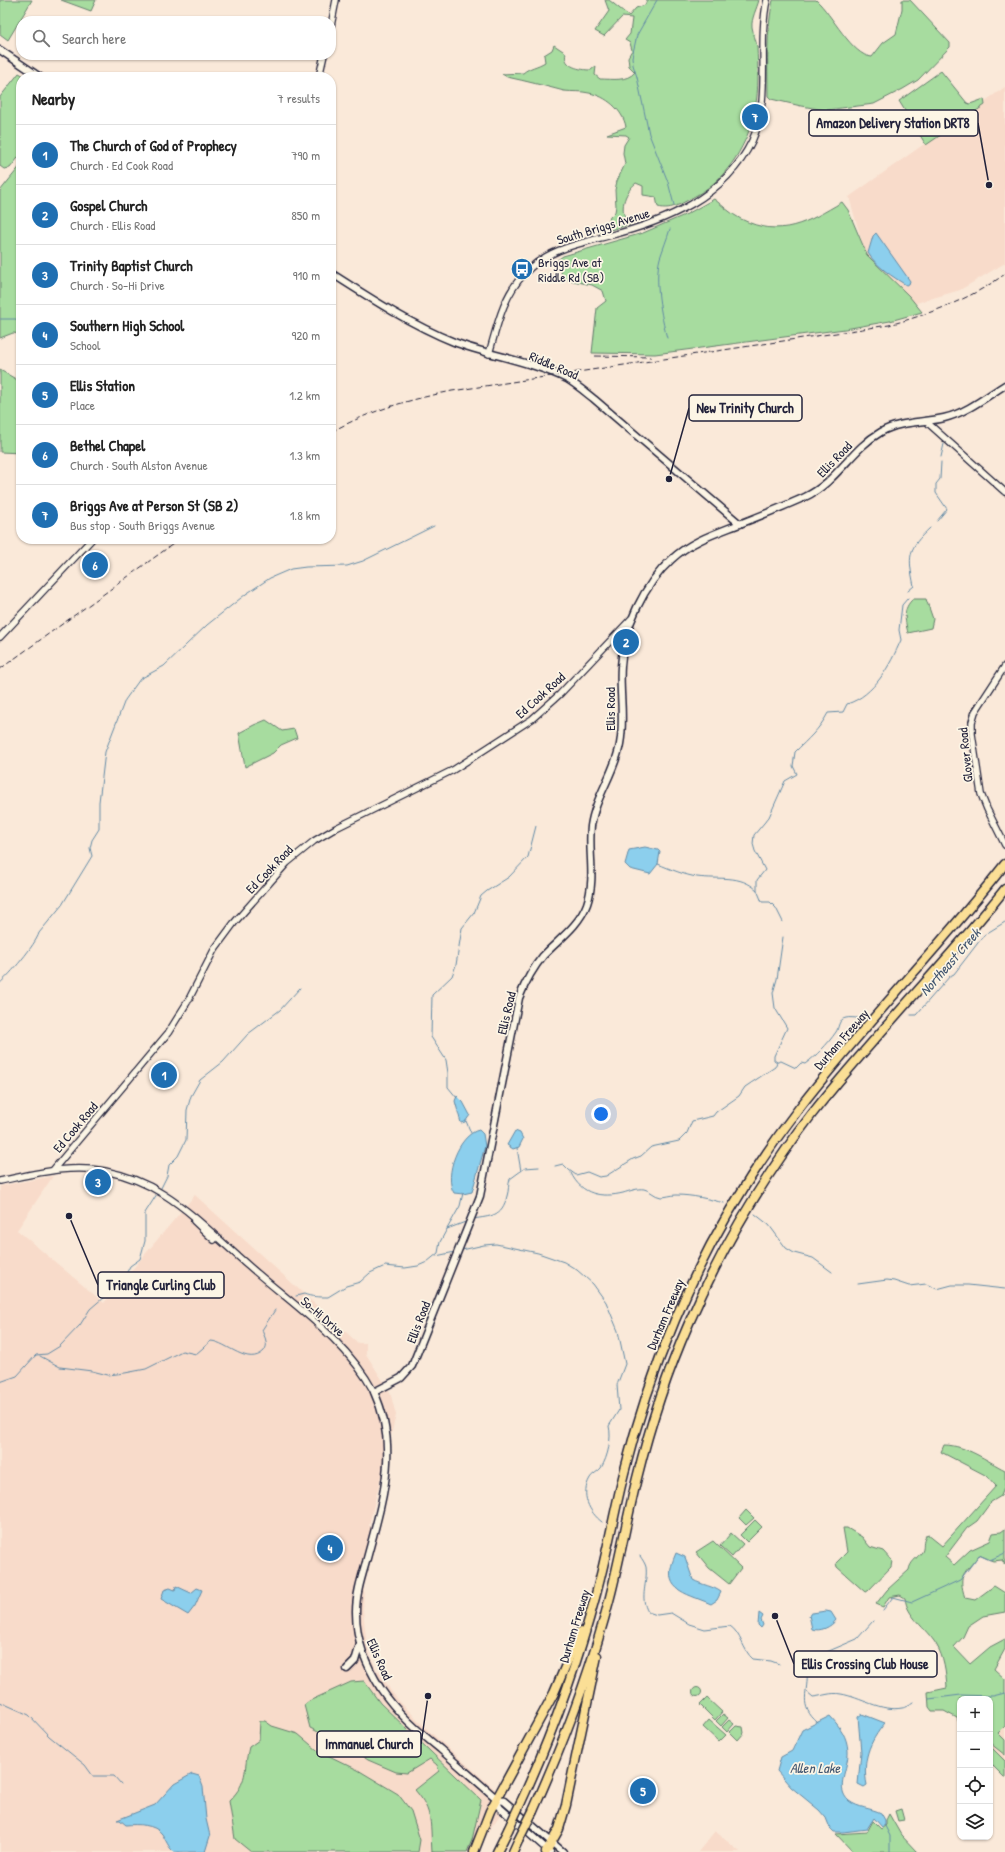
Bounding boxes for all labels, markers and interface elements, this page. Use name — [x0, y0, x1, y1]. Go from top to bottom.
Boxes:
search box — [16, 16, 336, 60]
icon: search — [30, 27, 52, 49]
text: Search here — [62, 28, 126, 49]
text: Nearby — [32, 87, 75, 110]
text: 7 results — [277, 89, 320, 107]
pin: 7 — [742, 102, 768, 132]
callout: Amazon Delivery Station DRT8 — [809, 110, 978, 136]
text: Amazon Delivery Station DRT8 — [816, 113, 970, 134]
text: The Church of God of Prophecy — [70, 135, 237, 156]
text: 1 — [43, 146, 47, 164]
text: 790 m — [291, 146, 320, 164]
text: Church · Ed Cook Road — [70, 156, 173, 174]
text: Gospel Church — [70, 195, 147, 216]
street label: South Briggs Avenue — [554, 203, 652, 249]
text: 2 — [42, 206, 48, 224]
text: 850 m — [291, 206, 320, 224]
text: Church · Ellis Road — [70, 216, 155, 234]
place label: Briggs Ave at Riddle Rd (SB) — [538, 253, 604, 286]
text: Trinity Baptist Church — [70, 255, 192, 276]
bus stop icon: Briggs Ave at Riddle Rd (SB) — [509, 256, 535, 282]
text: 3 — [42, 266, 48, 284]
text: 910 m — [293, 266, 320, 284]
text: Church · So-Hi Drive — [70, 276, 165, 294]
text: Southern High School — [70, 315, 184, 336]
text: 4 — [43, 326, 47, 344]
text: 920 m — [291, 326, 320, 344]
text: School — [70, 336, 100, 354]
street label: Riddle Road — [527, 347, 581, 383]
text: Ellis Station — [70, 375, 135, 396]
text: 5 — [42, 386, 48, 404]
text: 1.2 km — [289, 386, 320, 404]
callout: New Trinity Church — [689, 395, 802, 421]
text: Place — [70, 396, 95, 414]
text: New Trinity Church — [696, 398, 794, 419]
text: Bethel Chapel — [70, 435, 145, 456]
street label: Ellis Road — [812, 437, 856, 481]
text: 6 — [42, 446, 48, 464]
text: 1.3 km — [289, 446, 320, 464]
text: Church · South Alston Avenue — [70, 456, 208, 474]
text: Briggs Ave at Person St (SB 2) — [70, 495, 238, 516]
text: 7 — [42, 506, 48, 524]
text: 1.8 km — [290, 506, 320, 524]
text: Bus stop · South Briggs Avenue — [70, 516, 215, 534]
pin: 6 — [82, 550, 108, 580]
pin: 2 — [613, 627, 639, 657]
street label: Ed Cook Road — [511, 668, 569, 722]
street label: Ellis Road — [601, 687, 619, 731]
street label: Glover Road — [953, 727, 977, 783]
street label: Ed Cook Road — [241, 841, 297, 897]
water label: Northeast Creek — [915, 923, 985, 999]
street label: Ellis Road — [492, 990, 520, 1036]
street label: Durham Freeway — [809, 1004, 873, 1073]
pin: 1 — [151, 1060, 177, 1090]
street label: Ed Cook Road — [48, 1098, 102, 1156]
your location — [591, 1104, 611, 1124]
pin: 3 — [85, 1167, 111, 1197]
callout: Triangle Curling Club — [98, 1272, 224, 1298]
text: Triangle Curling Club — [105, 1275, 216, 1296]
street label: Durham Freeway — [642, 1275, 688, 1352]
street label: So-Hi Drive — [297, 1292, 349, 1340]
street label: Ellis Road — [402, 1298, 434, 1346]
pin: 4 — [317, 1533, 343, 1563]
street label: Durham Freeway — [554, 1587, 594, 1665]
street label: Ellis Road — [363, 1635, 397, 1683]
callout: Ellis Crossing Club House — [794, 1651, 937, 1677]
text: Ellis Crossing Club House — [801, 1654, 929, 1675]
map controls — [957, 1696, 993, 1840]
button: + — [957, 1696, 993, 1732]
callout: Immanuel Church — [317, 1731, 421, 1757]
button: − — [957, 1732, 993, 1768]
text: Immanuel Church — [325, 1734, 413, 1753]
water label: Allen Lake — [790, 1758, 841, 1777]
button: locate — [957, 1768, 993, 1804]
pin: 5 — [630, 1776, 656, 1806]
button: layers — [957, 1804, 993, 1840]

